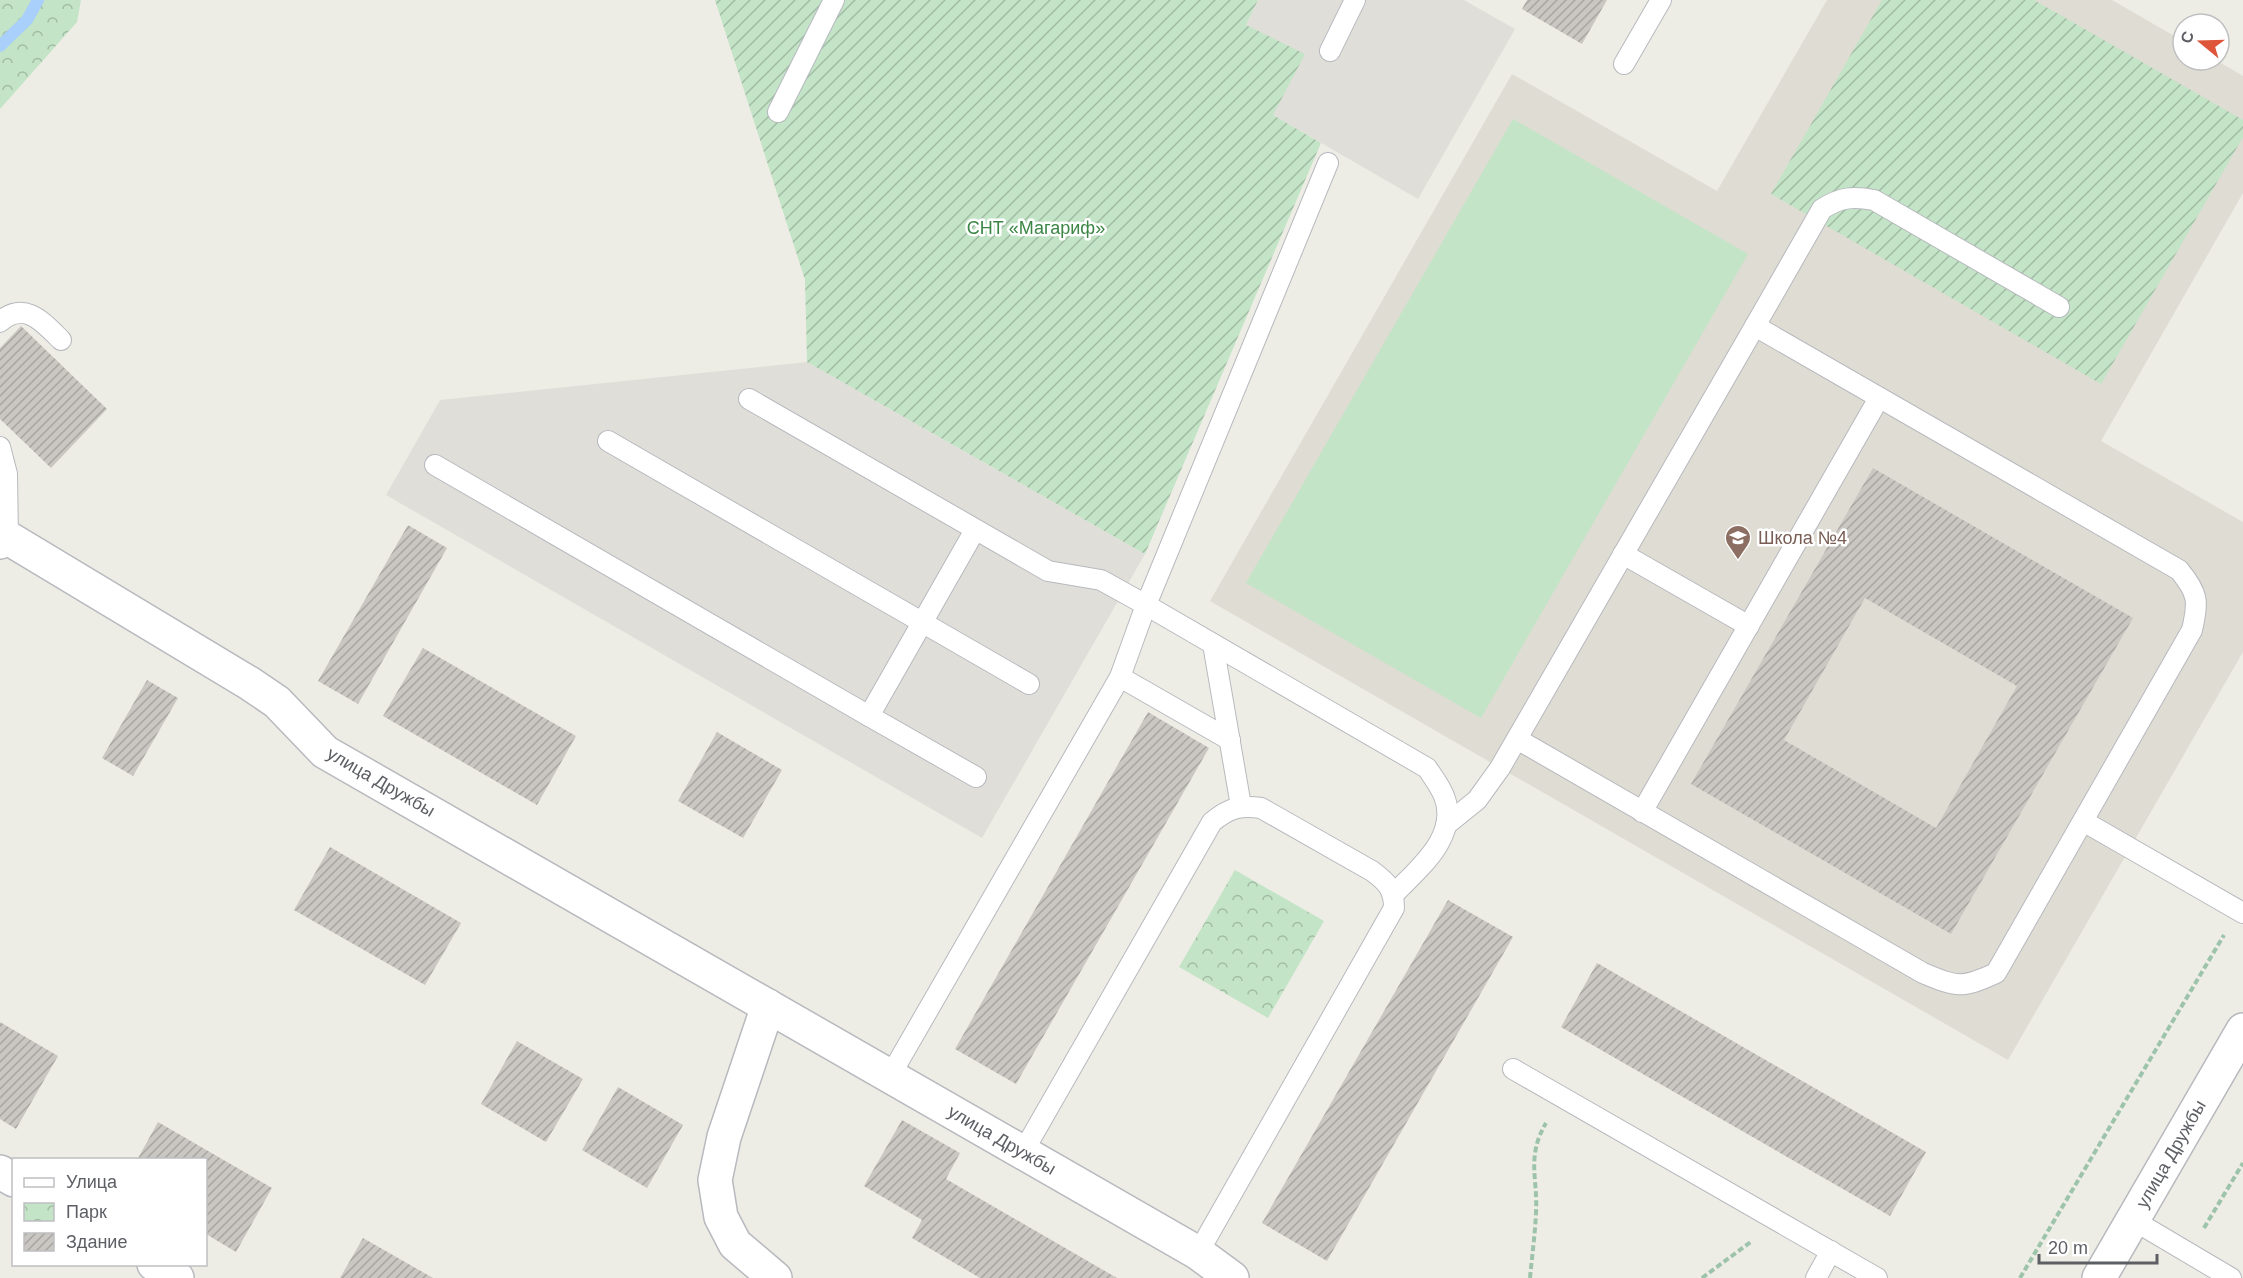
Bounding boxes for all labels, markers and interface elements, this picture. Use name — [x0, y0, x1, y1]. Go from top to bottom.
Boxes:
north arrow — [2171, 12, 2231, 72]
text: С — [2177, 29, 2197, 46]
park label: СНТ «Магариф» — [967, 218, 1105, 238]
school or university icon: Школа №4 — [1723, 523, 1753, 561]
place label: Школа №4 — [1758, 528, 1847, 548]
street label: улица Дружбы — [324, 743, 438, 821]
street label: улица Дружбы — [2132, 1097, 2210, 1211]
street label: улица Дружбы — [945, 1101, 1059, 1179]
legend — [12, 1158, 207, 1266]
text: Улица — [66, 1172, 118, 1192]
text: Парк — [66, 1202, 107, 1222]
scale bar — [2039, 1227, 2158, 1265]
text: Здание — [66, 1232, 127, 1252]
text: 20 m — [2048, 1238, 2088, 1258]

